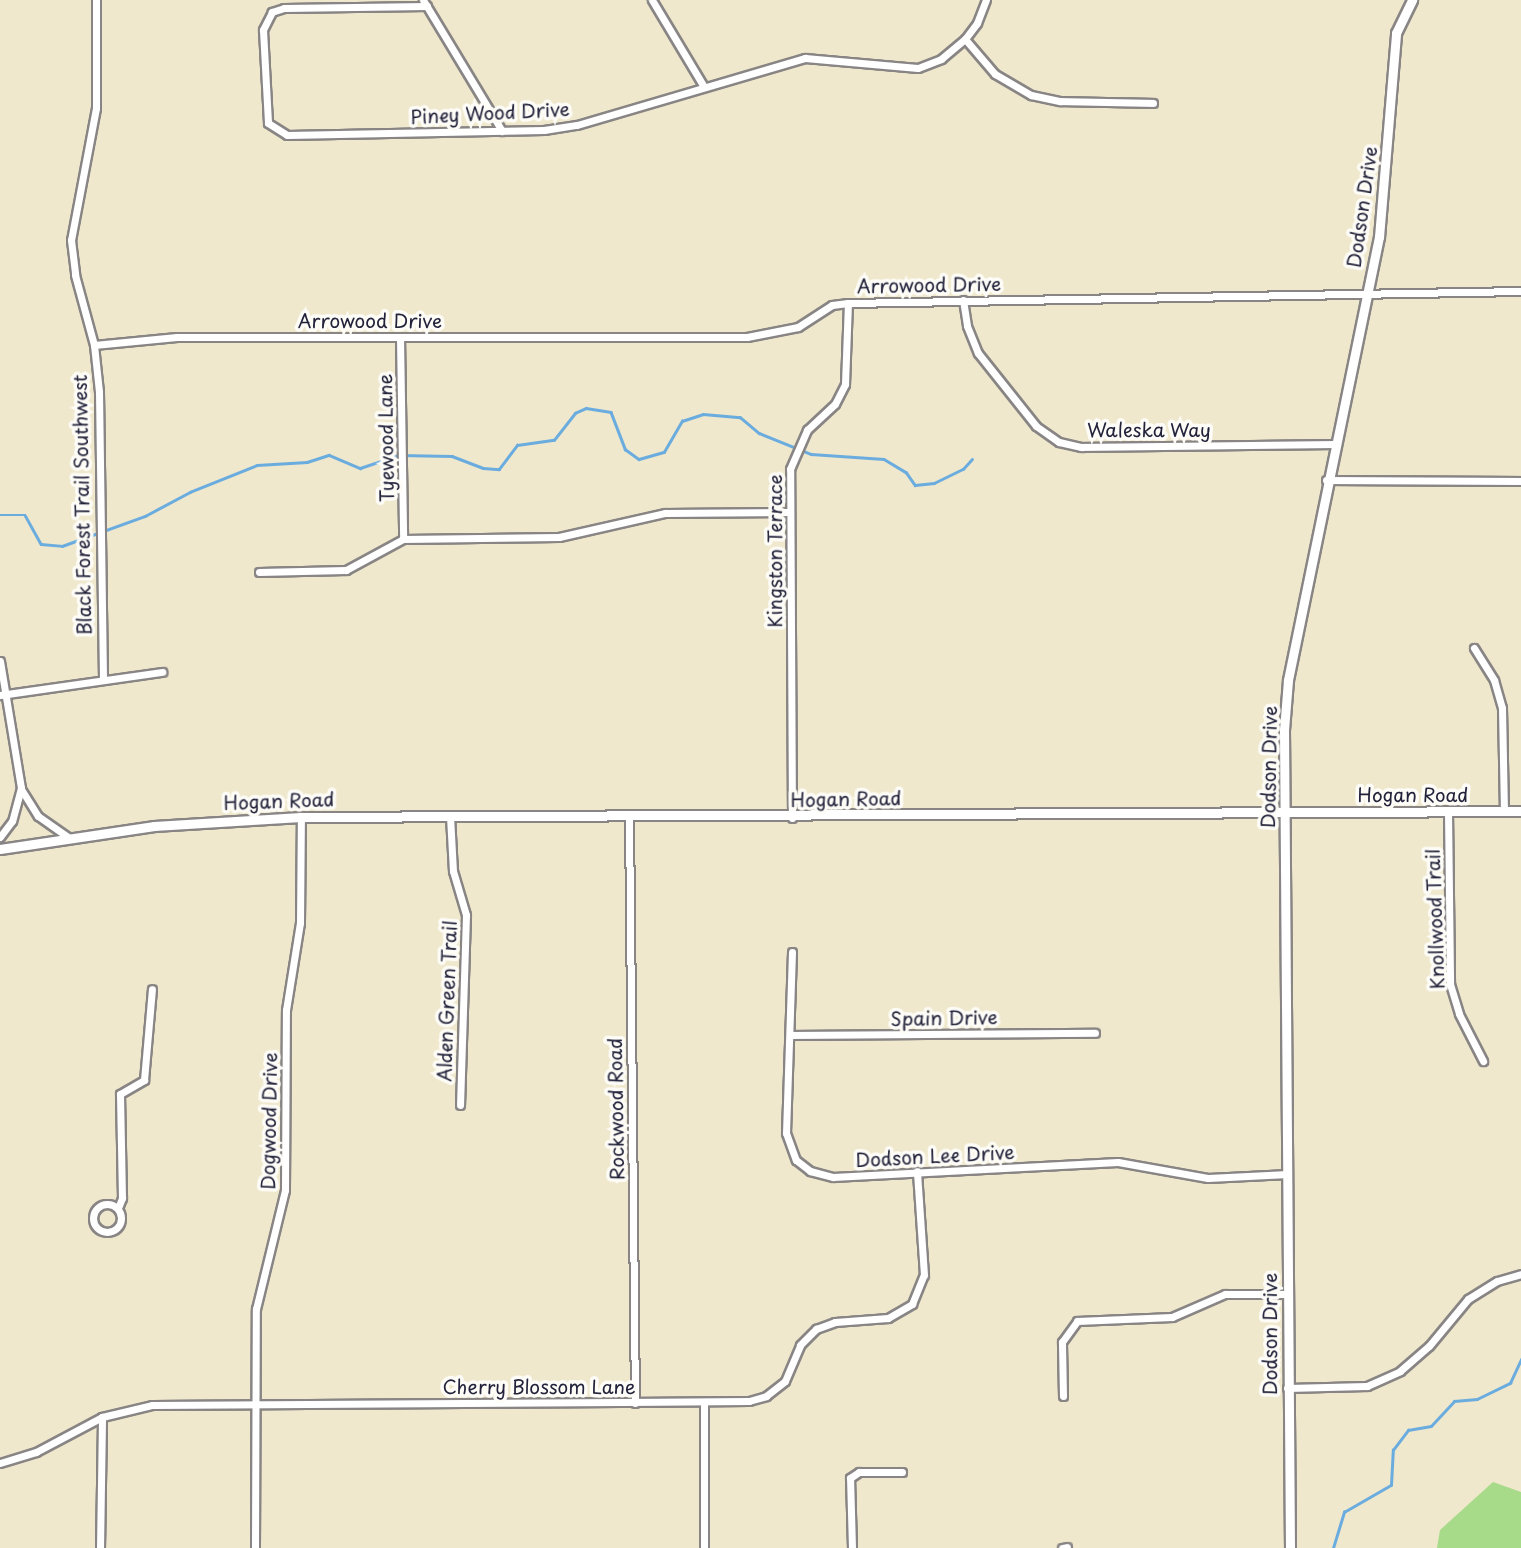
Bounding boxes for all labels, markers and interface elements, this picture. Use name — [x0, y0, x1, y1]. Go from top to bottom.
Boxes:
street label: Piney Wood Drive — [409, 97, 571, 129]
street label: Dodson Drive — [1342, 145, 1382, 269]
street label: Arrowood Drive — [857, 272, 1001, 298]
street label: Arrowood Drive — [298, 310, 442, 332]
street label: Black Forest Trail Southwest — [68, 373, 96, 637]
street label: Tyewood Lane — [373, 373, 399, 503]
street label: Waleska Way — [1087, 419, 1211, 441]
street label: Kingston Terrace — [764, 474, 786, 628]
street label: Dodson Drive — [1257, 706, 1281, 828]
street label: Hogan Road — [1357, 784, 1469, 806]
street label: Hogan Road — [790, 787, 902, 811]
street label: Hogan Road — [223, 788, 335, 814]
street label: Knollwood Trail — [1421, 848, 1449, 990]
street label: Alden Green Trail — [433, 918, 461, 1084]
street label: Spain Drive — [891, 1006, 997, 1030]
street label: Rockwood Road — [603, 1037, 629, 1181]
street label: Dogwood Drive — [256, 1052, 282, 1190]
street label: Dodson Lee Drive — [855, 1140, 1015, 1172]
street label: Dodson Drive — [1259, 1273, 1281, 1395]
street label: Cherry Blossom Lane — [442, 1376, 636, 1398]

